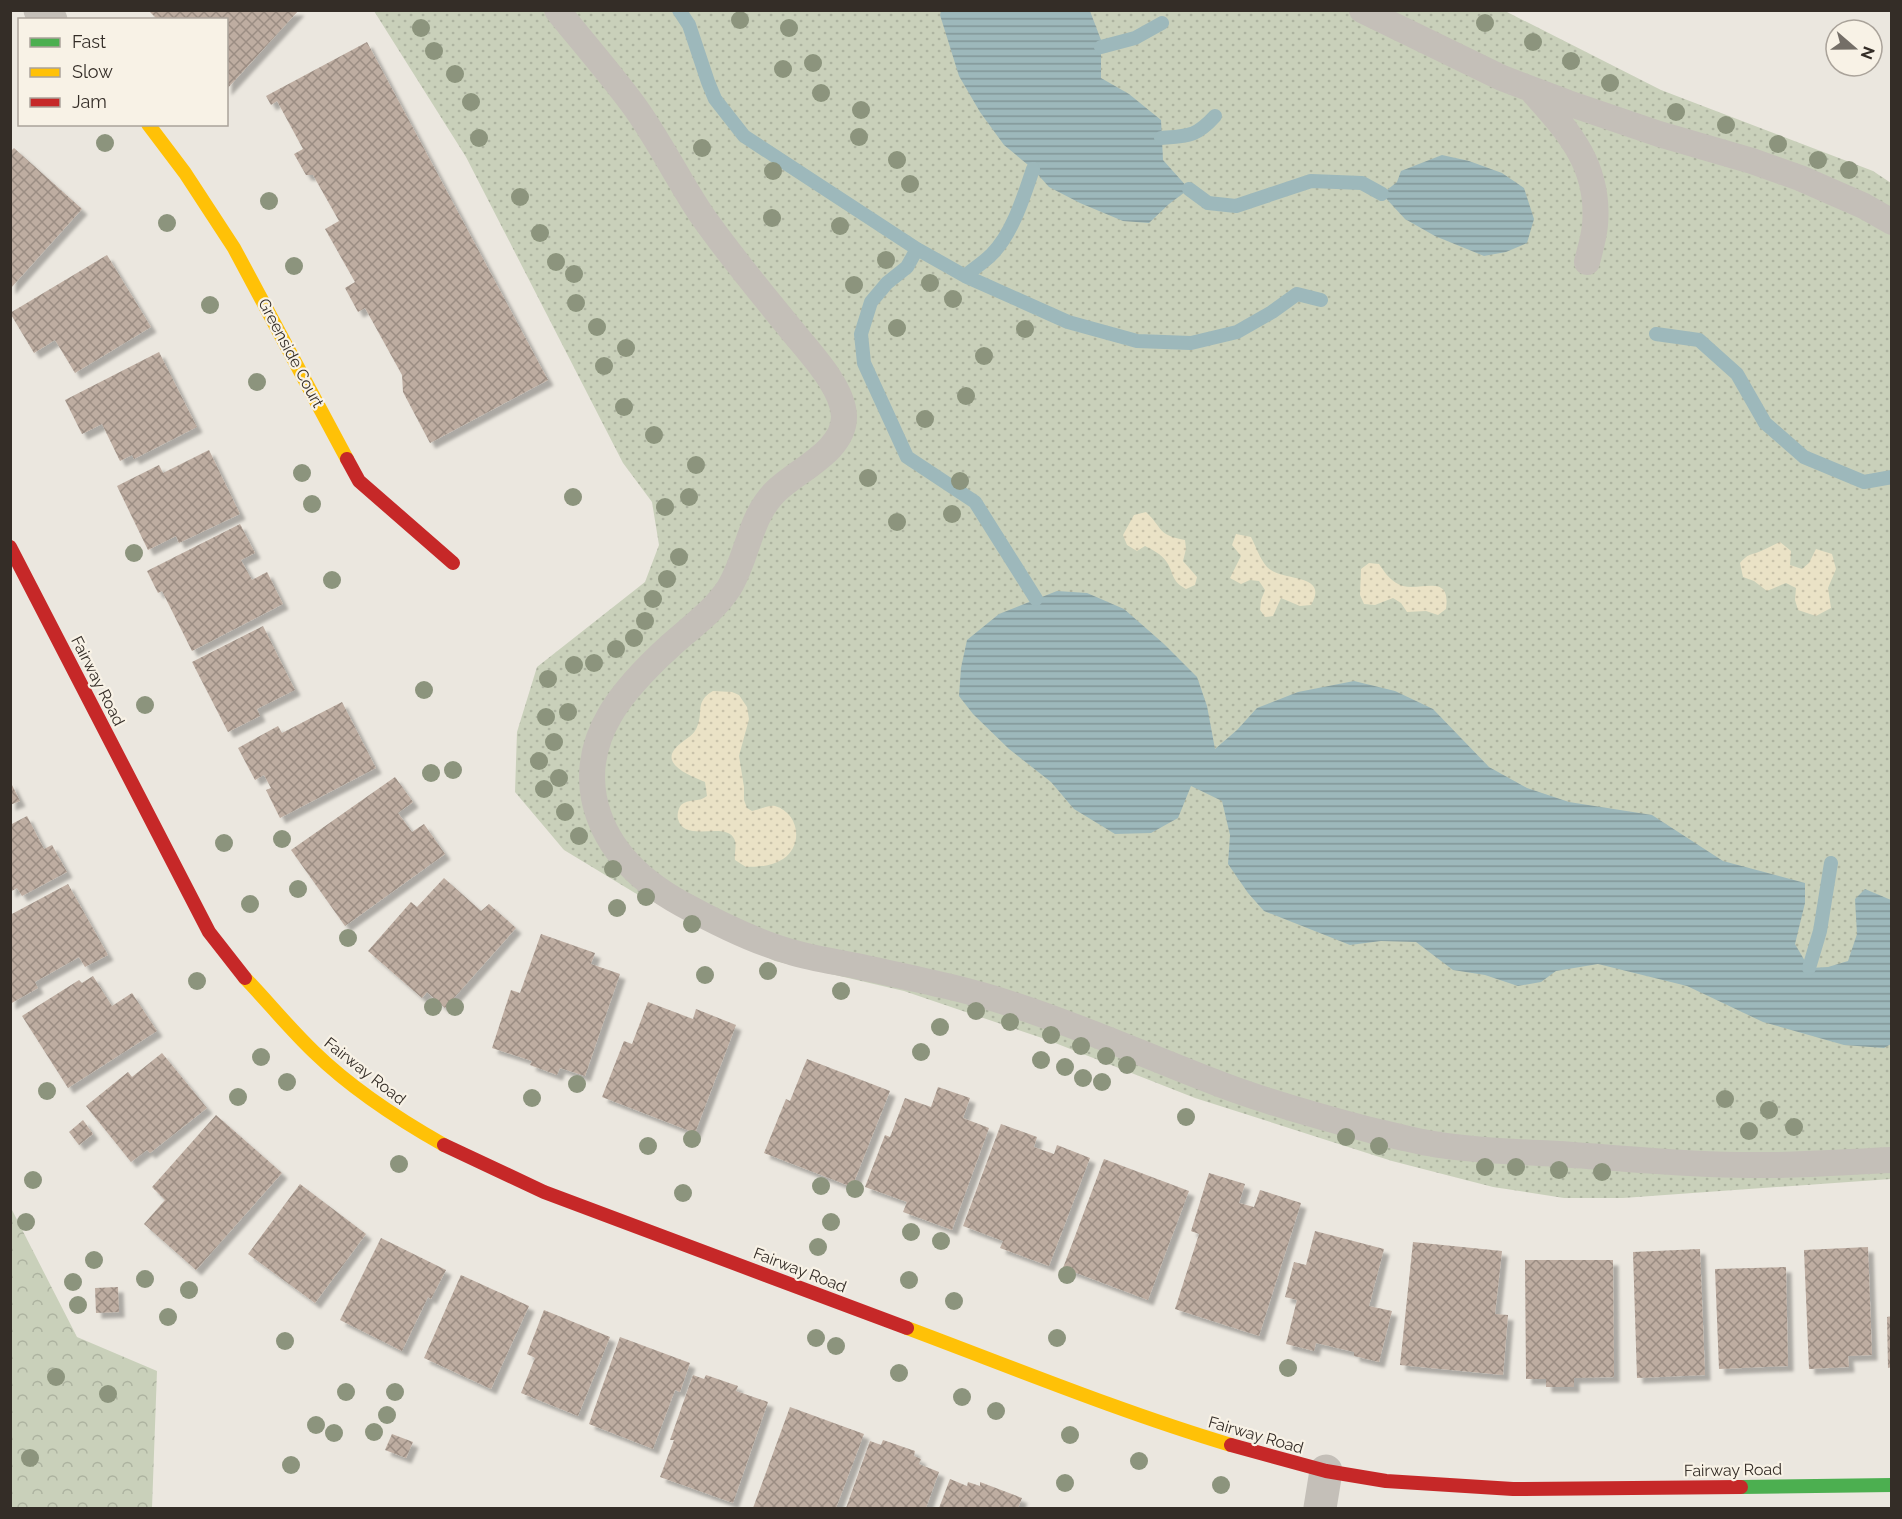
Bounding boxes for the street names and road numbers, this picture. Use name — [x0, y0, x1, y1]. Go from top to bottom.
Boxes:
street label: Greenside Court — [254, 295, 328, 411]
street label: Fairway Road — [67, 633, 129, 729]
street label: Fairway Road — [320, 1033, 410, 1109]
street label: Fairway Road — [751, 1244, 849, 1296]
street label: Fairway Road — [1206, 1412, 1306, 1458]
street label: Fairway Road — [1684, 1460, 1782, 1480]

